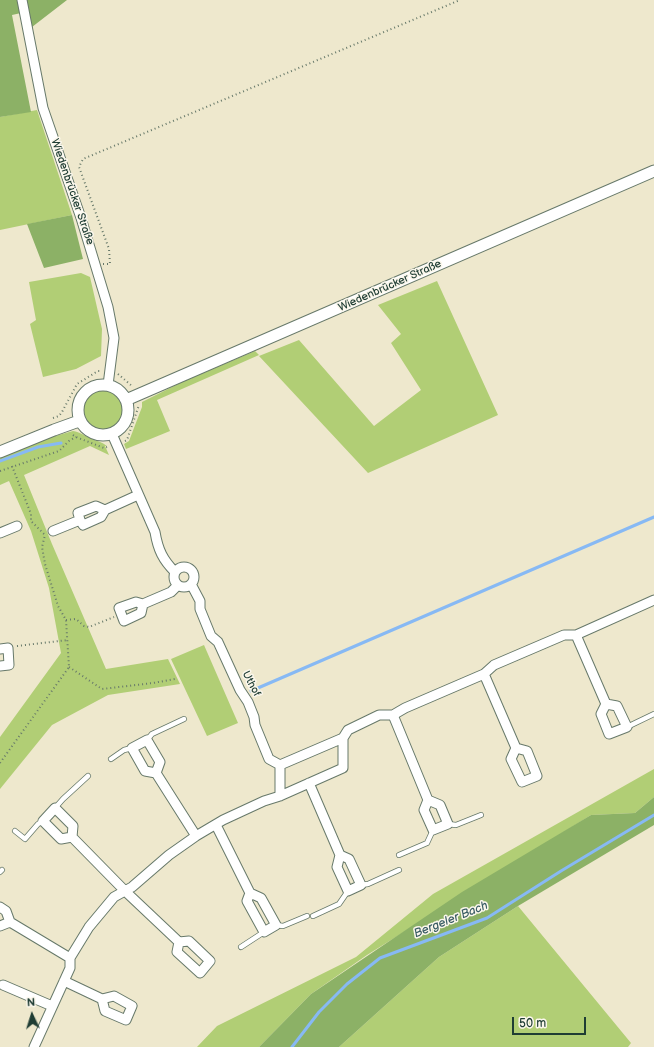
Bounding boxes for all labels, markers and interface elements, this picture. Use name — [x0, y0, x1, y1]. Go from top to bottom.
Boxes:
street label: Wiedenbrücker Straße — [48, 137, 96, 247]
street label: Wiedenbrücker Straße — [336, 257, 444, 315]
street label: Uthof — [239, 669, 263, 699]
water label: Bergeler Bach — [412, 899, 490, 941]
north arrow — [12, 995, 52, 1035]
text: N — [27, 996, 36, 1009]
scale bar — [514, 1009, 588, 1035]
text: 50 m — [519, 1016, 546, 1031]

